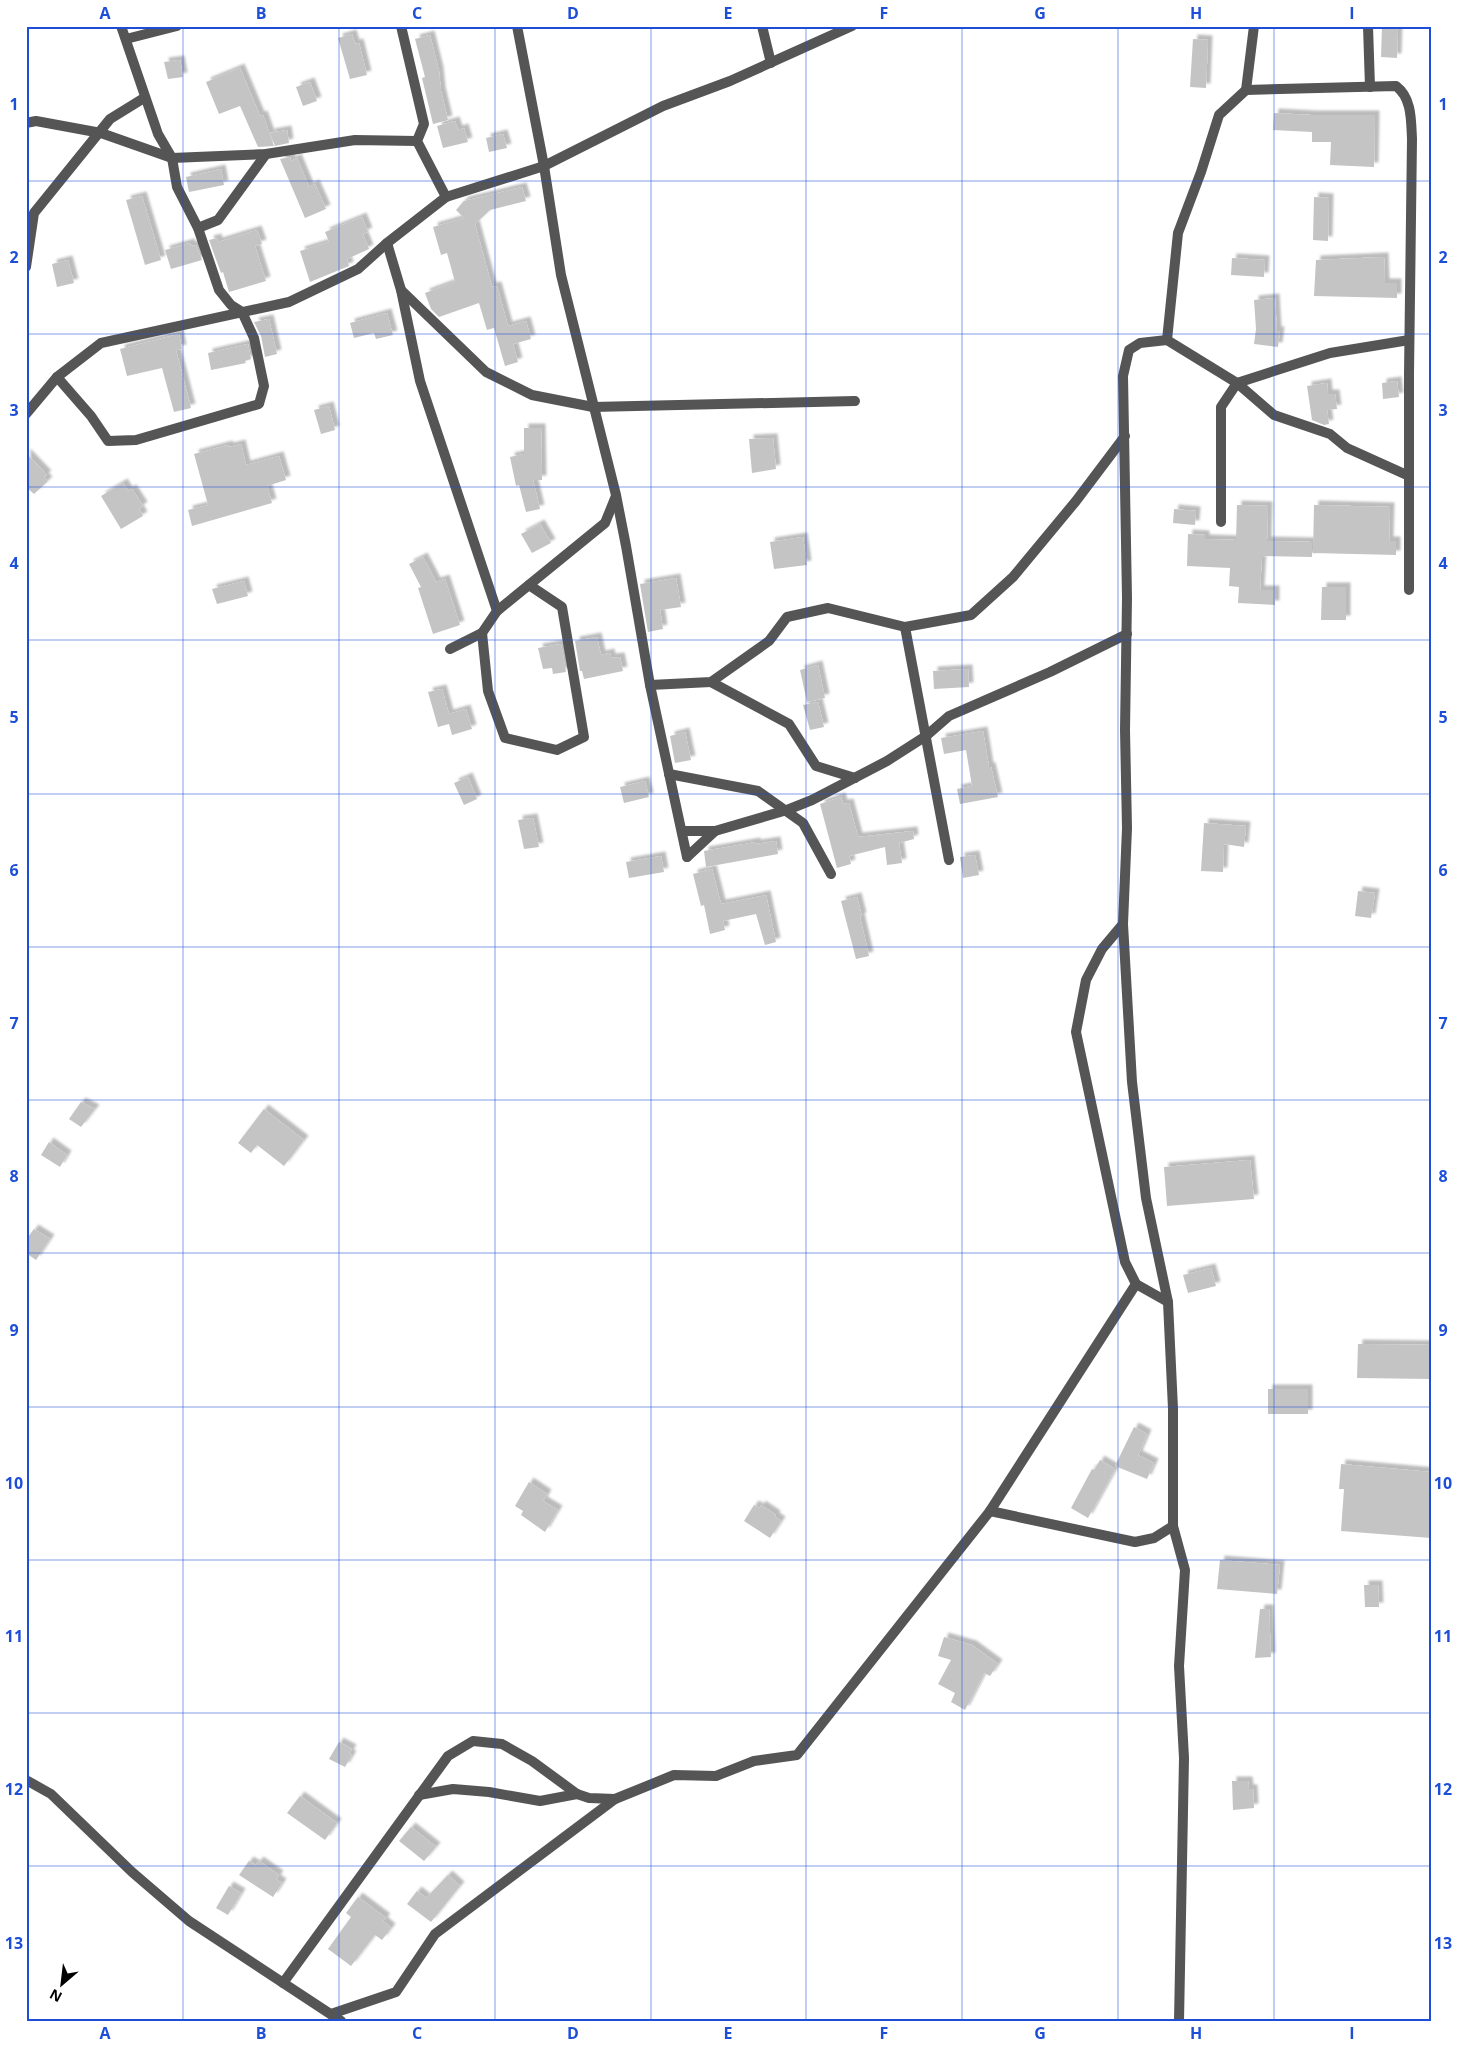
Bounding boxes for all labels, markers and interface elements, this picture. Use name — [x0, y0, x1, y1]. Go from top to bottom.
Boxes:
text: A — [99, 2, 111, 24]
text: B — [256, 2, 266, 24]
text: C — [412, 2, 422, 24]
text: D — [567, 2, 579, 24]
text: E — [724, 2, 733, 24]
text: F — [880, 2, 888, 24]
text: G — [1034, 2, 1046, 24]
text: H — [1190, 2, 1202, 24]
text: I — [1349, 2, 1355, 24]
text: 1 — [9, 93, 19, 115]
text: 1 — [1438, 93, 1448, 115]
text: 2 — [9, 246, 19, 268]
text: 2 — [1438, 246, 1448, 268]
text: 3 — [9, 399, 19, 421]
text: 3 — [1438, 399, 1448, 421]
text: 4 — [9, 552, 19, 574]
text: 4 — [1438, 552, 1448, 574]
text: 5 — [9, 706, 19, 728]
text: 5 — [1438, 706, 1448, 728]
text: 6 — [9, 859, 19, 881]
text: 6 — [1438, 859, 1448, 881]
text: 7 — [9, 1012, 19, 1034]
text: 7 — [1438, 1012, 1448, 1034]
text: 8 — [9, 1165, 19, 1187]
text: 8 — [1438, 1165, 1448, 1187]
text: 9 — [9, 1319, 19, 1341]
text: 9 — [1438, 1319, 1448, 1341]
text: 10 — [5, 1472, 23, 1494]
text: 10 — [1434, 1472, 1452, 1494]
text: 11 — [5, 1625, 23, 1647]
text: 11 — [1434, 1625, 1452, 1647]
text: 12 — [5, 1778, 23, 1800]
text: 12 — [1434, 1778, 1452, 1800]
text: 13 — [5, 1932, 23, 1954]
text: 13 — [1434, 1932, 1452, 1954]
north arrow — [38, 1960, 88, 2010]
text: N — [46, 1985, 65, 2007]
text: A — [99, 2022, 111, 2044]
text: B — [256, 2022, 266, 2044]
text: C — [412, 2022, 422, 2044]
text: D — [567, 2022, 579, 2044]
text: E — [724, 2022, 733, 2044]
text: F — [880, 2022, 888, 2044]
text: G — [1034, 2022, 1046, 2044]
text: H — [1190, 2022, 1202, 2044]
text: I — [1349, 2022, 1355, 2044]

